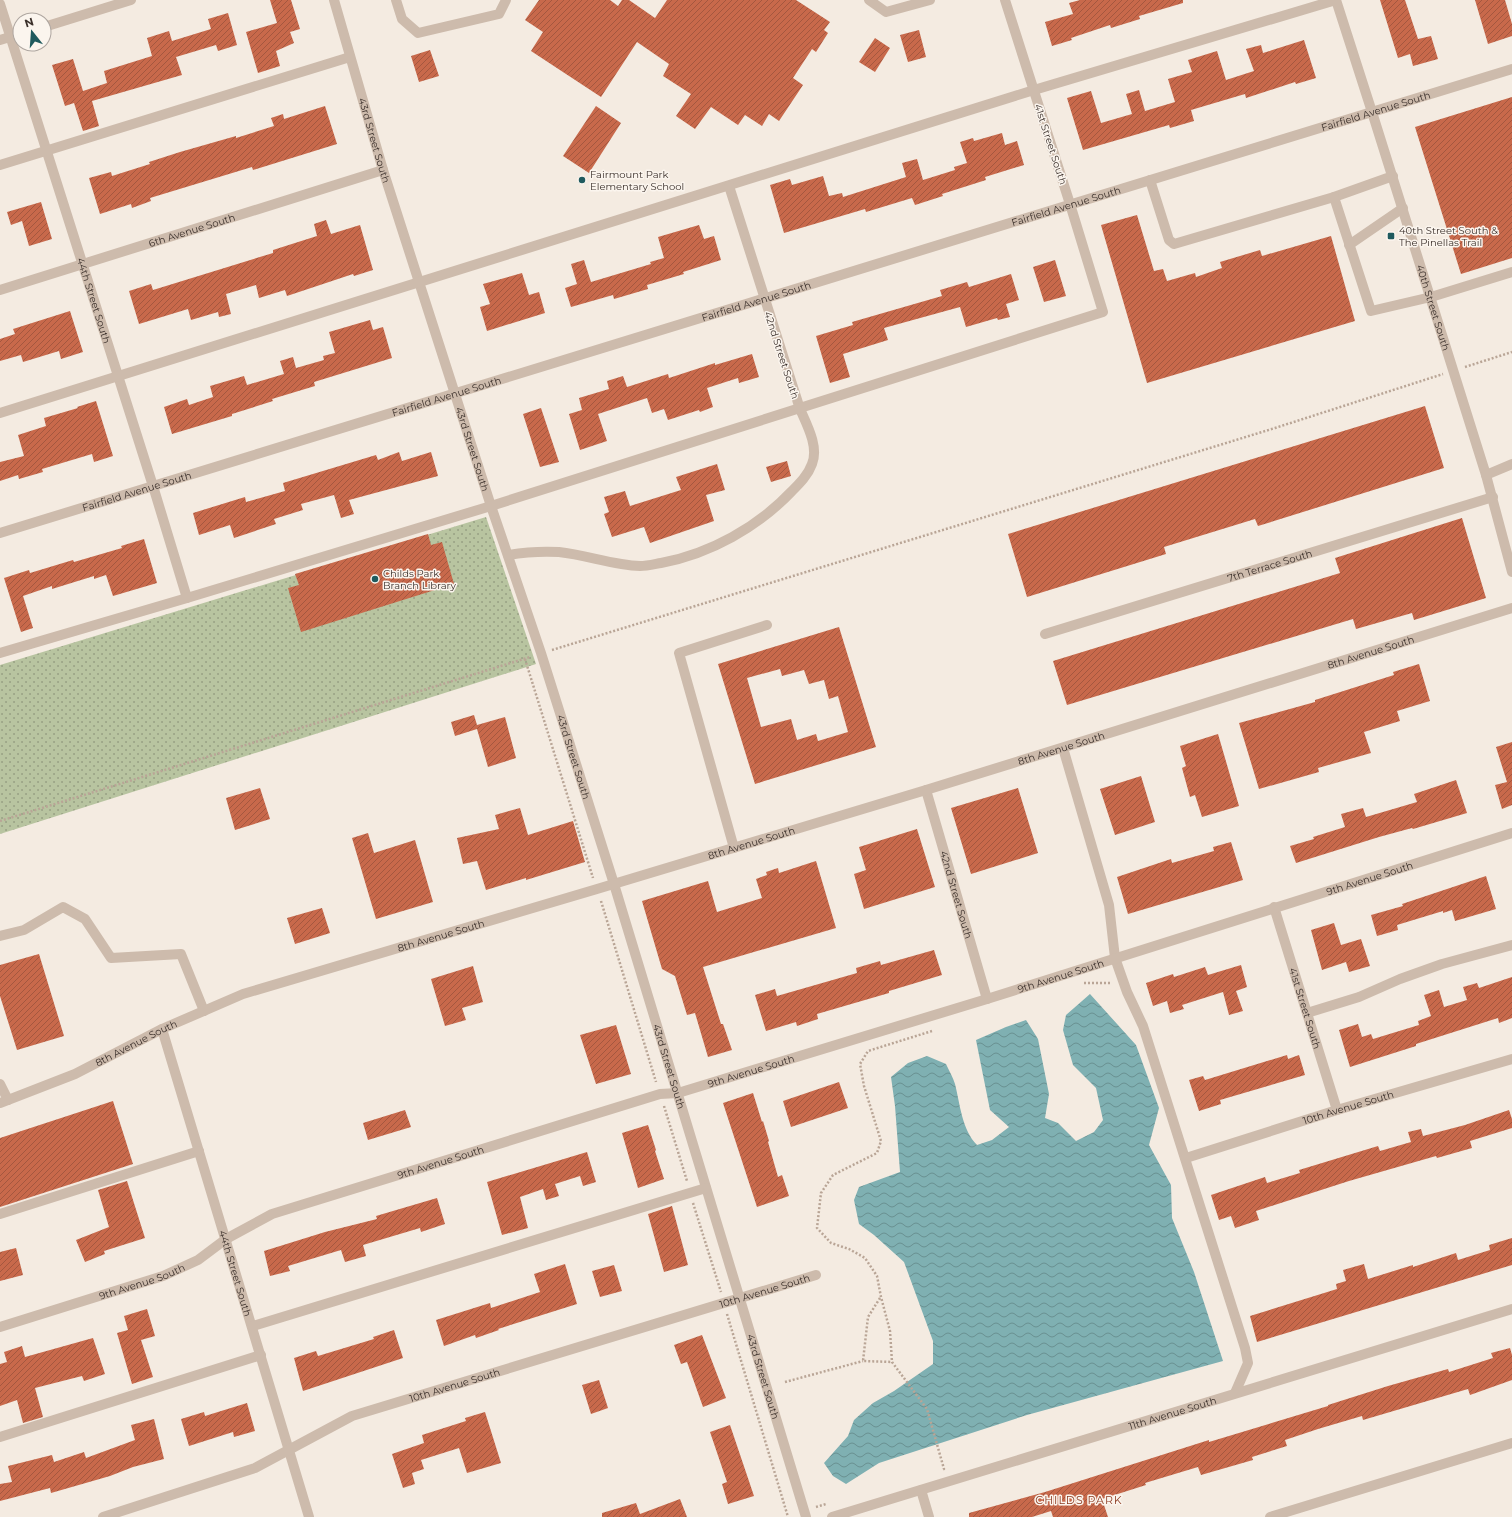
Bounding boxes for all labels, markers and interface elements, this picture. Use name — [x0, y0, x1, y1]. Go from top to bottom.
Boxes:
north arrow — [12, 12, 52, 52]
text: N — [23, 14, 35, 30]
street label: Fairfield Avenue South — [1320, 88, 1432, 134]
street label: 43rd Street South — [355, 96, 393, 185]
street label: 41st Street South — [1031, 102, 1070, 186]
place label: Fairmount Park Elementary School — [590, 168, 684, 193]
marker: Fairmount Park Elementary School — [577, 175, 587, 185]
street label: Fairfield Avenue South — [1010, 183, 1122, 229]
street label: 6th Avenue South — [147, 211, 237, 250]
place label: 40th Street South & The Pinellas Trail — [1399, 224, 1498, 249]
marker: 40th Street South & The Pinellas Trail — [1386, 231, 1396, 241]
street label: 44th Street South — [74, 256, 113, 345]
street label: 40th Street South — [1413, 263, 1453, 352]
street label: Fairfield Avenue South — [700, 279, 813, 324]
street label: 42nd Street South — [761, 310, 802, 401]
street label: Fairfield Avenue South — [390, 374, 503, 419]
street label: 43rd Street South — [453, 405, 492, 493]
street label: Fairfield Avenue South — [81, 469, 193, 514]
street label: 7th Terrace South — [1226, 547, 1314, 585]
place label: Childs Park Branch Library — [383, 567, 457, 592]
marker: Childs Park Branch Library — [370, 574, 380, 584]
street label: 8th Avenue South — [1326, 633, 1416, 672]
street label: 43rd Street South — [554, 713, 593, 801]
street label: 8th Avenue South — [1016, 729, 1106, 768]
street label: 8th Avenue South — [706, 824, 797, 862]
street label: 42nd Street South — [937, 849, 975, 940]
street label: 9th Avenue South — [1325, 859, 1415, 898]
street label: 8th Avenue South — [396, 917, 486, 955]
street label: 9th Avenue South — [1016, 956, 1106, 996]
street label: 41st Street South — [1286, 966, 1324, 1051]
street label: 8th Avenue South — [93, 1017, 179, 1069]
street label: 43rd Street South — [650, 1022, 688, 1111]
street label: 9th Avenue South — [706, 1052, 796, 1091]
street label: 10th Avenue South — [1301, 1088, 1395, 1127]
street label: 9th Avenue South — [396, 1143, 486, 1182]
street label: 44th Street South — [216, 1229, 254, 1318]
street label: 9th Avenue South — [97, 1261, 187, 1303]
street label: 10th Avenue South — [718, 1271, 812, 1311]
street label: 43rd Street South — [744, 1332, 782, 1421]
street label: 10th Avenue South — [408, 1365, 502, 1405]
street label: 11th Avenue South — [1127, 1394, 1218, 1433]
district label: CHILDS PARK — [1035, 1493, 1123, 1507]

